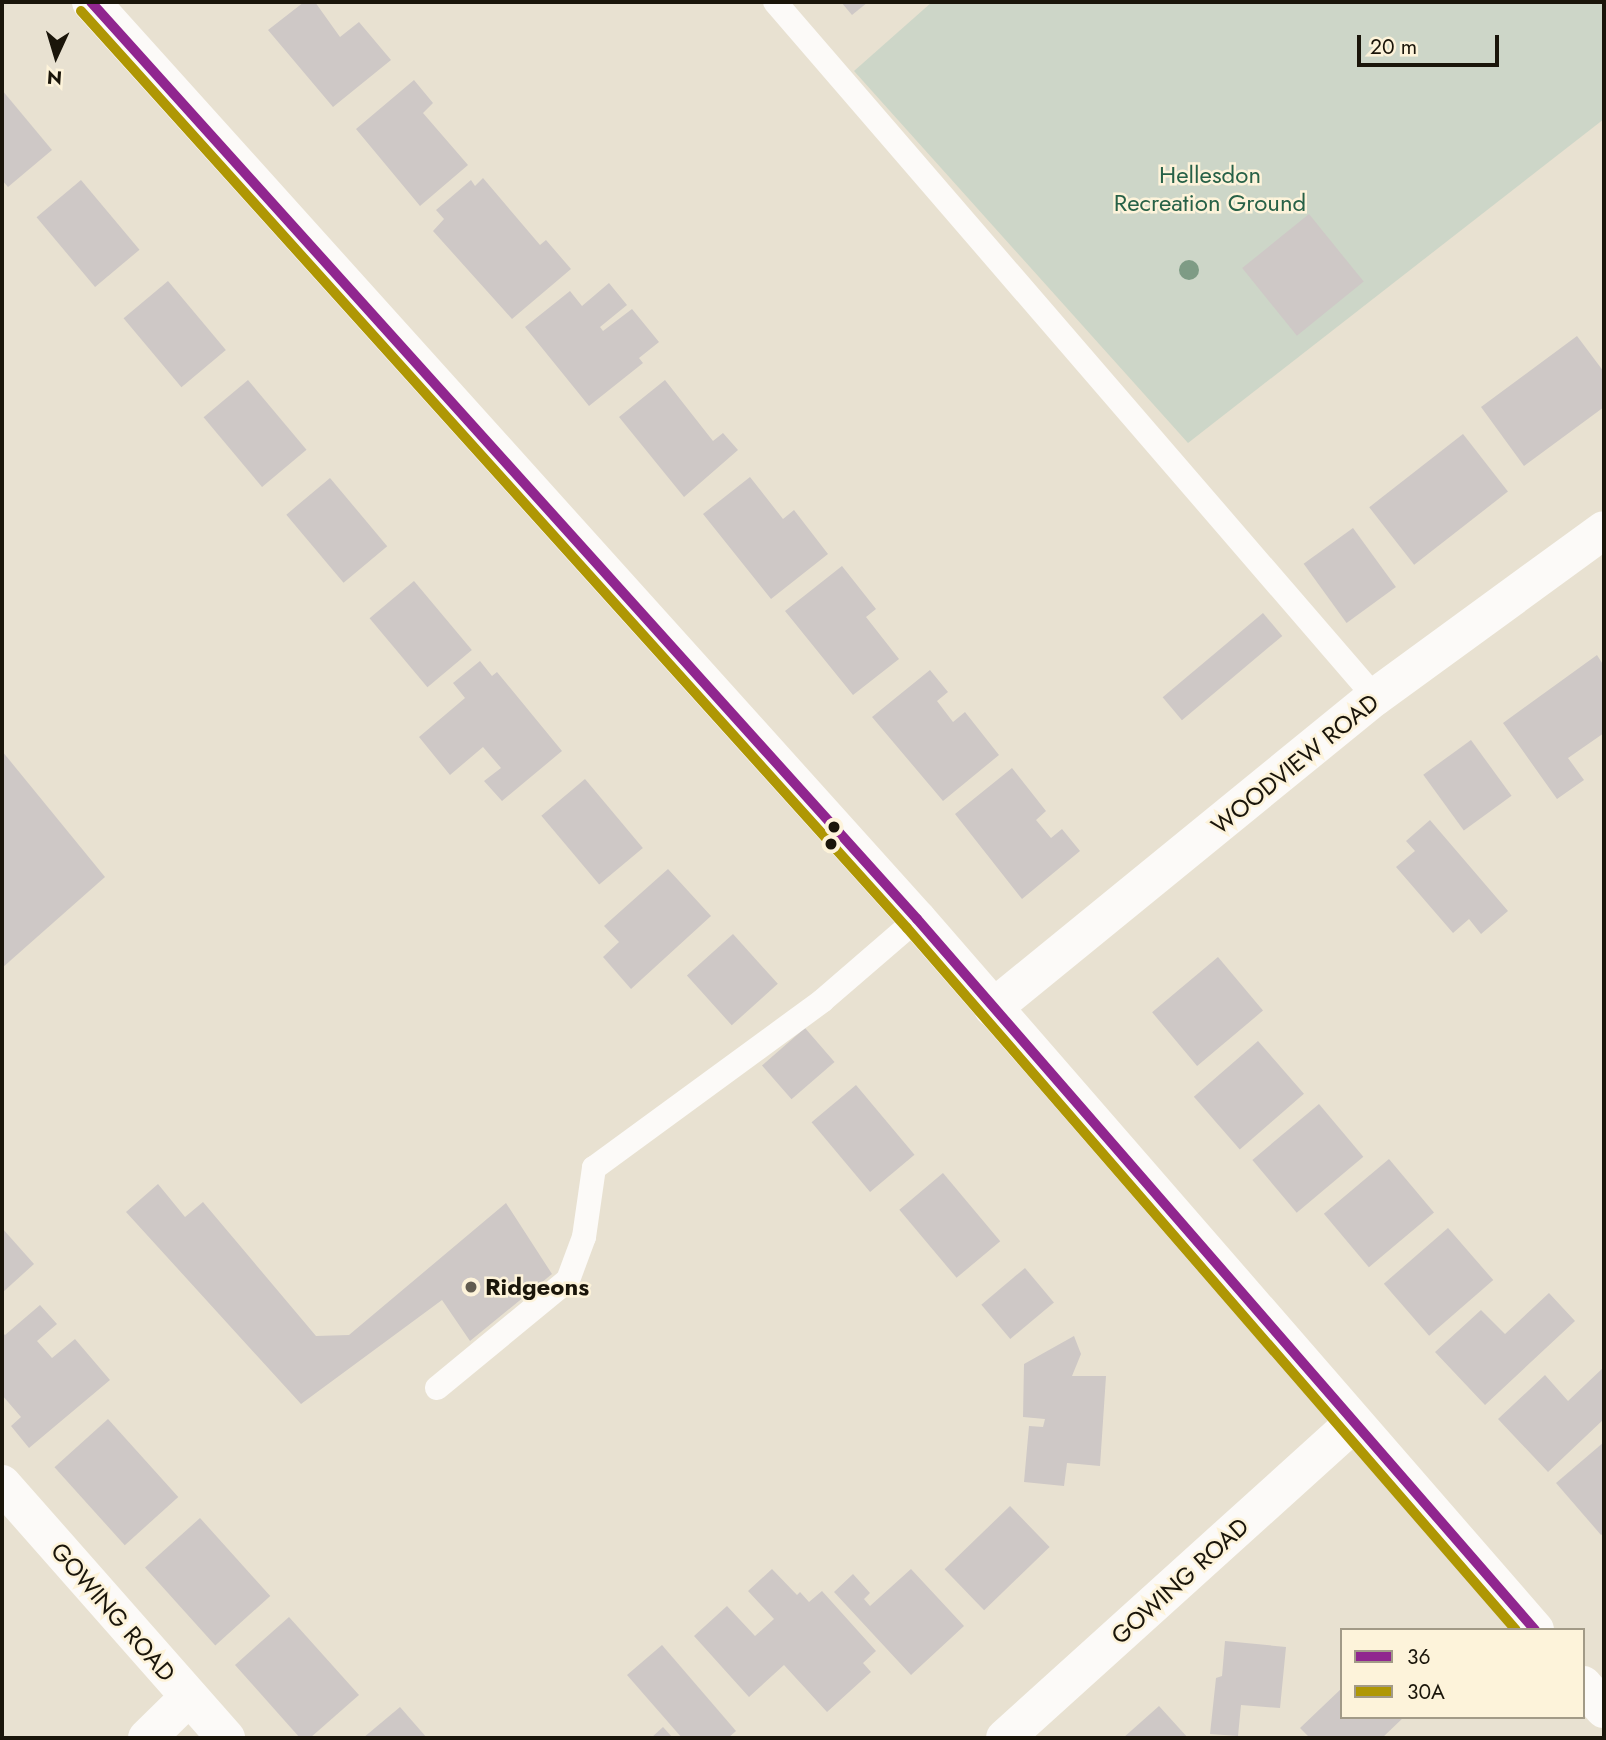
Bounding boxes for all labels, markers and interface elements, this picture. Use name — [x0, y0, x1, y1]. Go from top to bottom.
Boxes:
north arrow — [21, 21, 91, 91]
scale bar — [1361, 21, 1503, 65]
text: 20 m — [1370, 32, 1417, 62]
text: N — [46, 63, 63, 91]
park label: Hellesdon Recreation Ground — [1114, 161, 1306, 217]
street label: WOODVIEW ROAD — [1206, 688, 1384, 840]
unlabelled marker — [827, 820, 841, 834]
unlabelled marker — [824, 837, 838, 851]
place label: Ridgeons — [485, 1273, 589, 1301]
marker: Ridgeons — [463, 1279, 479, 1295]
street label: GOWING ROAD — [1105, 1512, 1255, 1650]
street label: GOWING ROAD — [45, 1537, 181, 1687]
legend — [1340, 1628, 1585, 1719]
text: 36 — [1407, 1642, 1431, 1672]
text: 30A — [1407, 1677, 1445, 1707]

